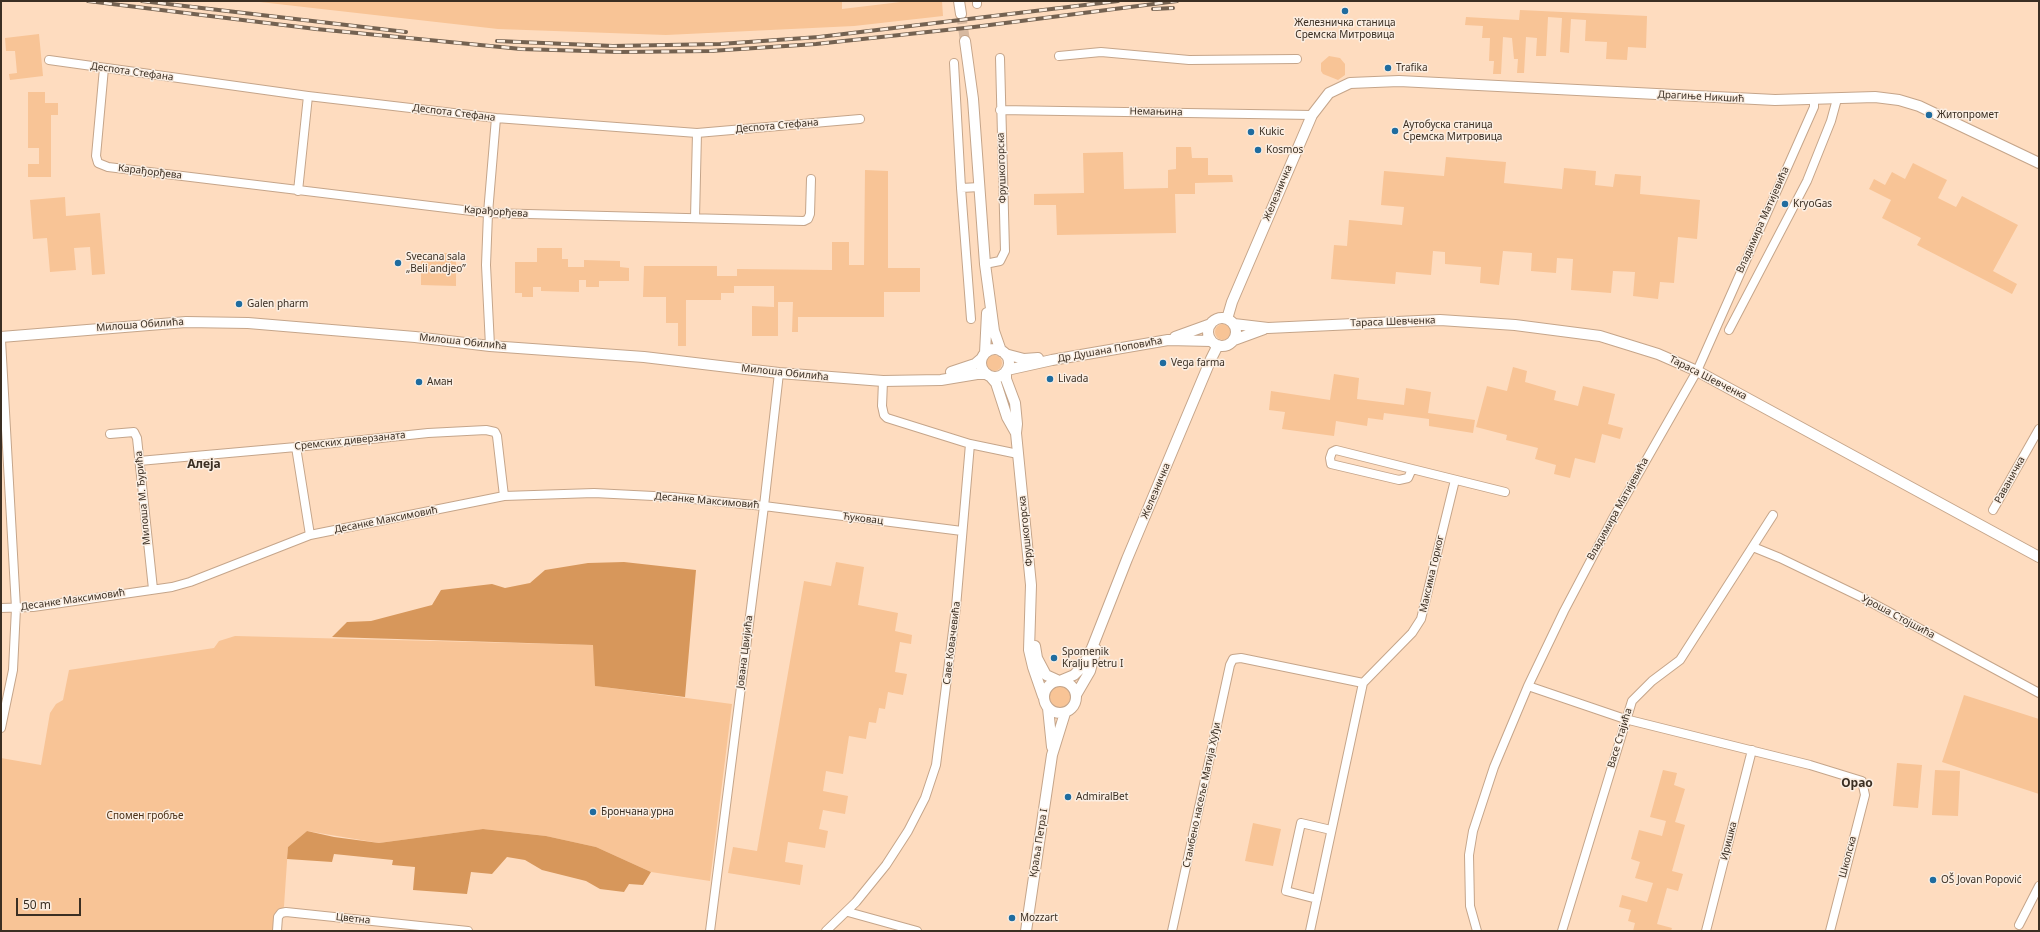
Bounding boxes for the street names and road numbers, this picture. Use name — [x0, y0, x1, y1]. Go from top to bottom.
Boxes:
street label: Деспота Стефана — [90, 60, 174, 84]
street label: Драгиње Никшић — [1657, 89, 1745, 105]
street label: Деспота Стефана — [412, 102, 496, 124]
street label: Немањина — [1129, 106, 1183, 118]
street label: Деспота Стефана — [735, 116, 819, 136]
street label: Фрушкогорска — [995, 132, 1009, 204]
street label: Карађорђева — [117, 162, 183, 182]
street label: Железничка — [1261, 163, 1295, 223]
street label: Владимира Матијевића — [1734, 165, 1792, 275]
street label: Карађорђева — [463, 204, 529, 220]
street label: Тараса Шевченка — [1350, 315, 1436, 329]
street label: Милоша Обилића — [96, 316, 184, 334]
street label: Милоша Обилића — [419, 331, 507, 353]
street label: Др Душана Поповића — [1057, 335, 1163, 365]
street label: Тараса Шевченка — [1667, 353, 1749, 403]
street label: Милоша Обилића — [741, 362, 829, 384]
street label: Сремских диверзаната — [294, 429, 406, 453]
street label: Милоша М. Ђурића — [133, 450, 153, 546]
street label: Раваничка — [1992, 455, 2028, 505]
street label: Владимира Матијевића — [1585, 456, 1651, 562]
street label: Железничка — [1139, 461, 1173, 521]
street label: Десанке Максимовић — [654, 490, 760, 512]
street label: Фрушкогорска — [1016, 495, 1036, 567]
street label: Десанке Максимовић — [333, 504, 439, 536]
street label: Ћуковац — [842, 511, 884, 527]
street label: Максима Горког — [1417, 534, 1447, 614]
street label: Десанке Максимовић — [20, 587, 126, 613]
street label: Уроша Стојшића — [1859, 593, 1937, 641]
street label: Саве Ковачевића — [941, 601, 963, 685]
street label: Јована Цвијића — [735, 615, 755, 689]
street label: Васе Стајића — [1605, 707, 1635, 769]
street label: Стамбено насеље Матија Хуђи — [1181, 721, 1223, 869]
street label: Краља Петра I — [1028, 808, 1050, 878]
street label: Иришка — [1718, 820, 1740, 862]
street label: Школска — [1837, 835, 1859, 879]
street label: Цветна — [335, 911, 371, 927]

